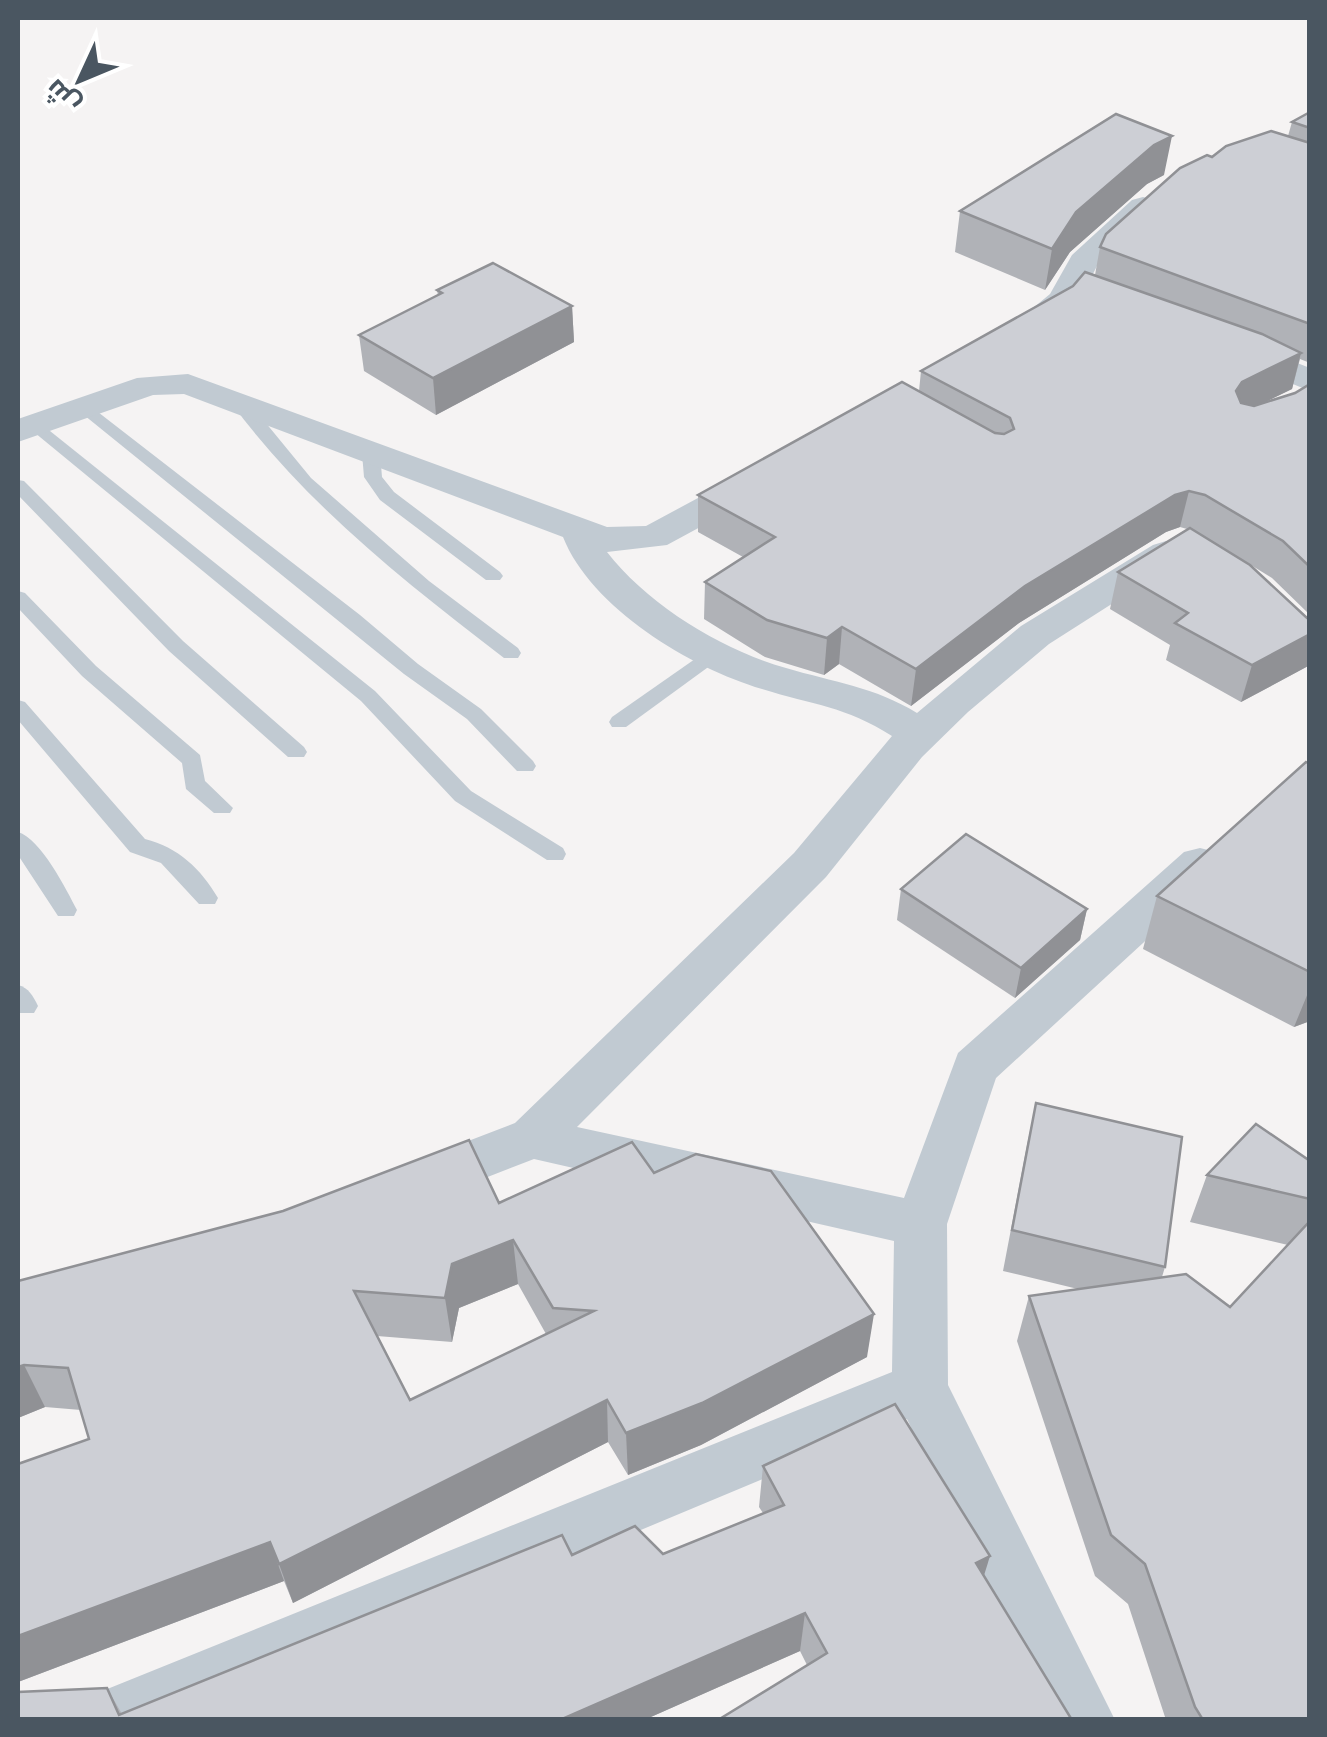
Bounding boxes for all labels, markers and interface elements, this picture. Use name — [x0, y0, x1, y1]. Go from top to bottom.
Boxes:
north arrow — [30, 30, 130, 130]
text: ش — [37, 73, 87, 123]

